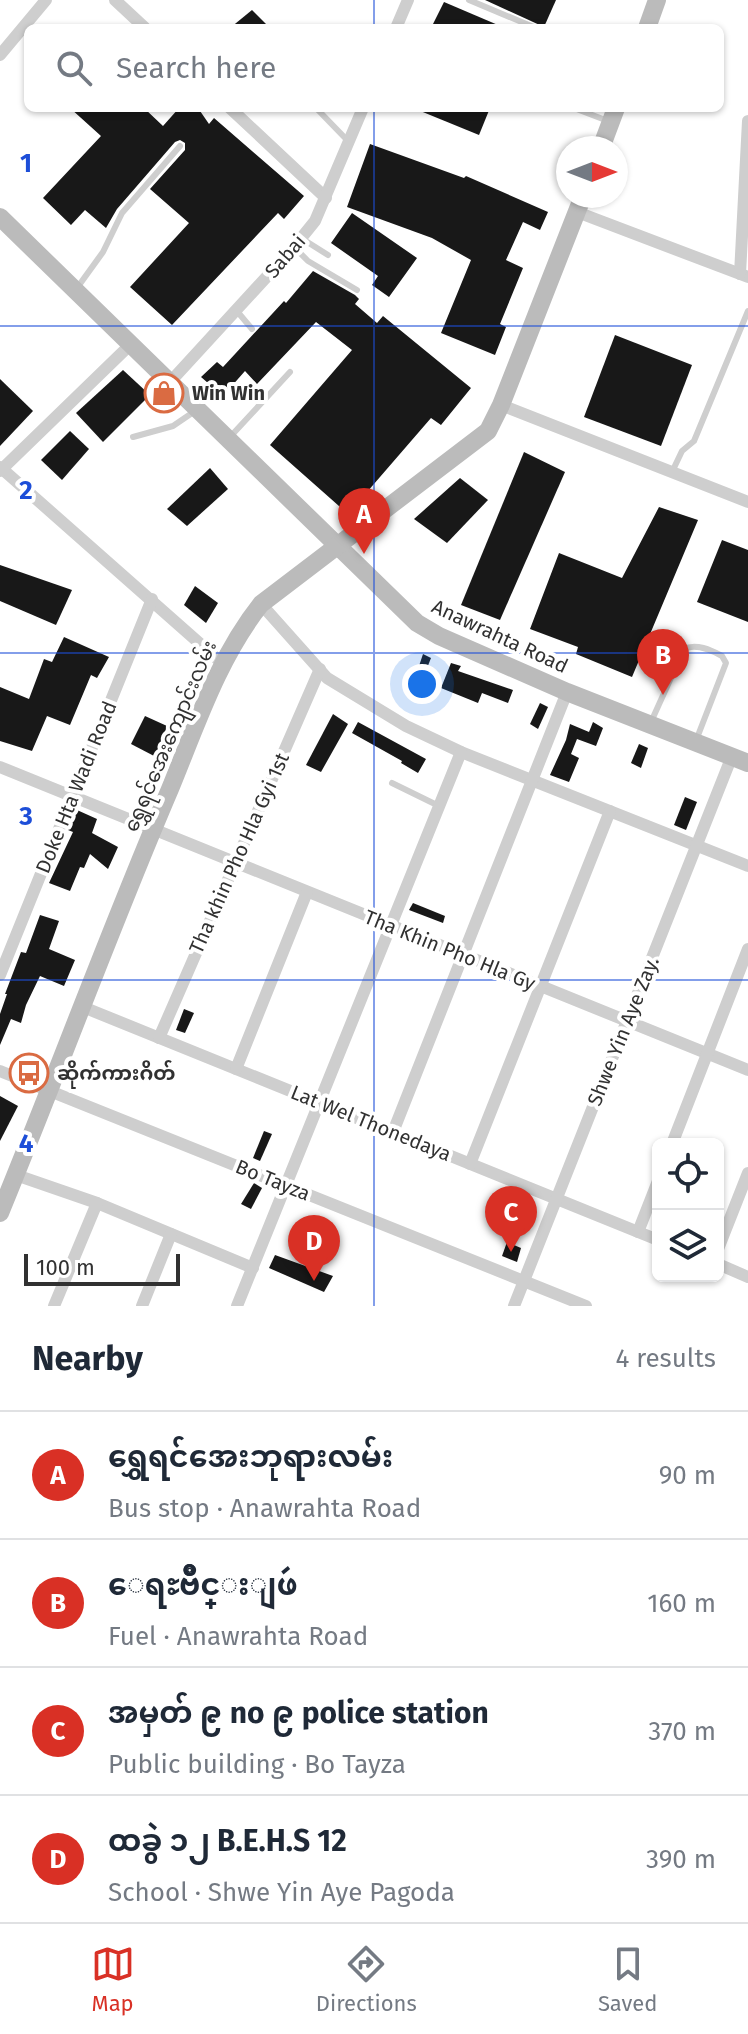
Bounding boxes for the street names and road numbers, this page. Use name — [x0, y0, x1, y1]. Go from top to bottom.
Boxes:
street label: Sabai — [260, 229, 310, 283]
street label: Anawrahta Road — [428, 594, 572, 678]
street label: ရွှေရင်အေးကျောင်းလမ်း — [117, 636, 225, 837]
street label: Doke Hta Wadi Road — [31, 697, 121, 877]
street label: Tha khin Pho Hla Gyi 1st — [184, 748, 294, 957]
street label: Tha Khin Pho Hla Gy — [361, 905, 539, 995]
street label: Shwe Yin Aye Zay. — [582, 953, 664, 1109]
street label: Lat Wel Thonedaya — [287, 1080, 455, 1166]
street label: Bo Tayza — [232, 1154, 314, 1206]

